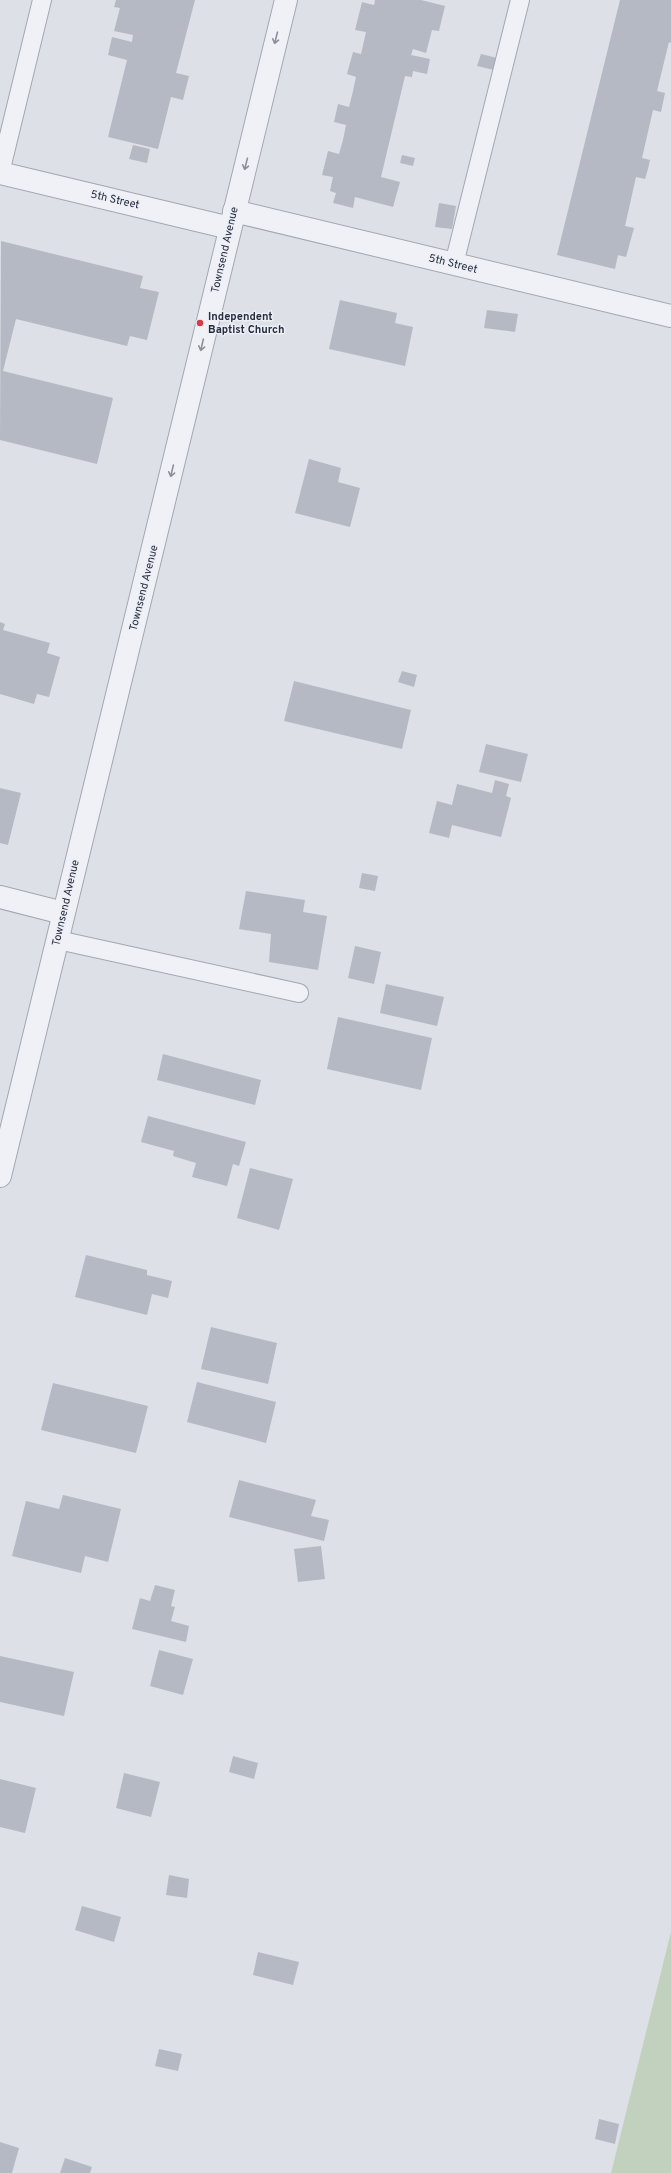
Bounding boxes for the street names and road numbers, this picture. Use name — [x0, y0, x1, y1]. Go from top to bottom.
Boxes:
street label: 5th Street — [89, 188, 141, 212]
street label: Townsend Avenue — [208, 205, 242, 294]
street label: 5th Street — [427, 251, 479, 277]
street label: Townsend Avenue — [127, 544, 161, 632]
street label: Townsend Avenue — [49, 858, 83, 947]

